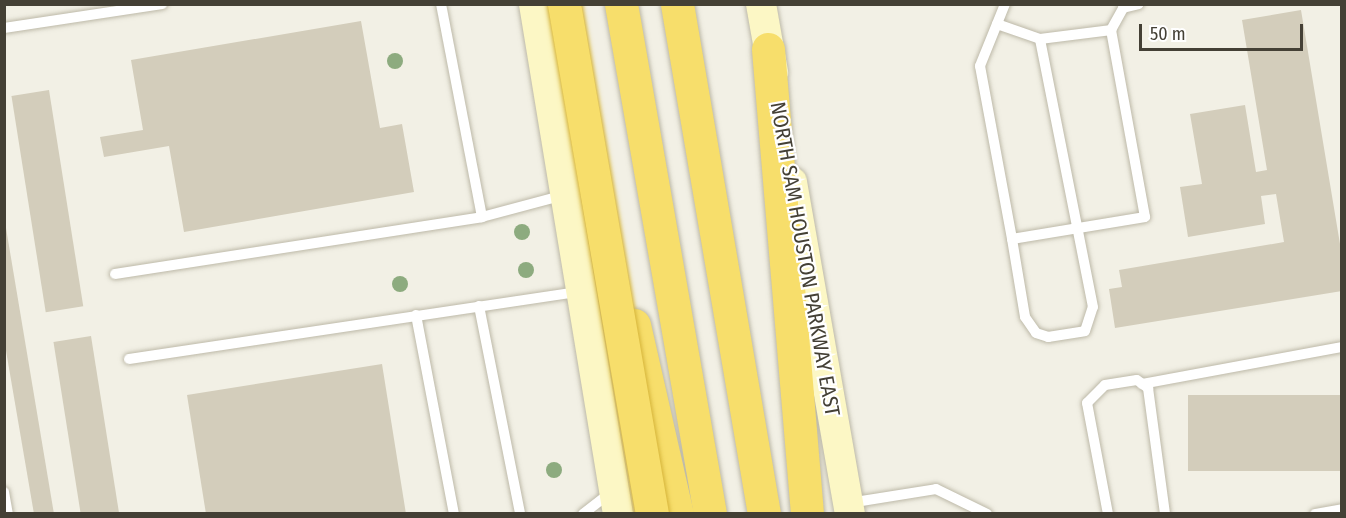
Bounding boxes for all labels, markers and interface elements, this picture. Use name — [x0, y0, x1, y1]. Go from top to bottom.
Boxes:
scale bar — [1142, 12, 1306, 50]
text: 50 m — [1150, 23, 1186, 45]
street label: NORTH SAM HOUSTON PARKWAY EAST — [765, 100, 845, 418]

